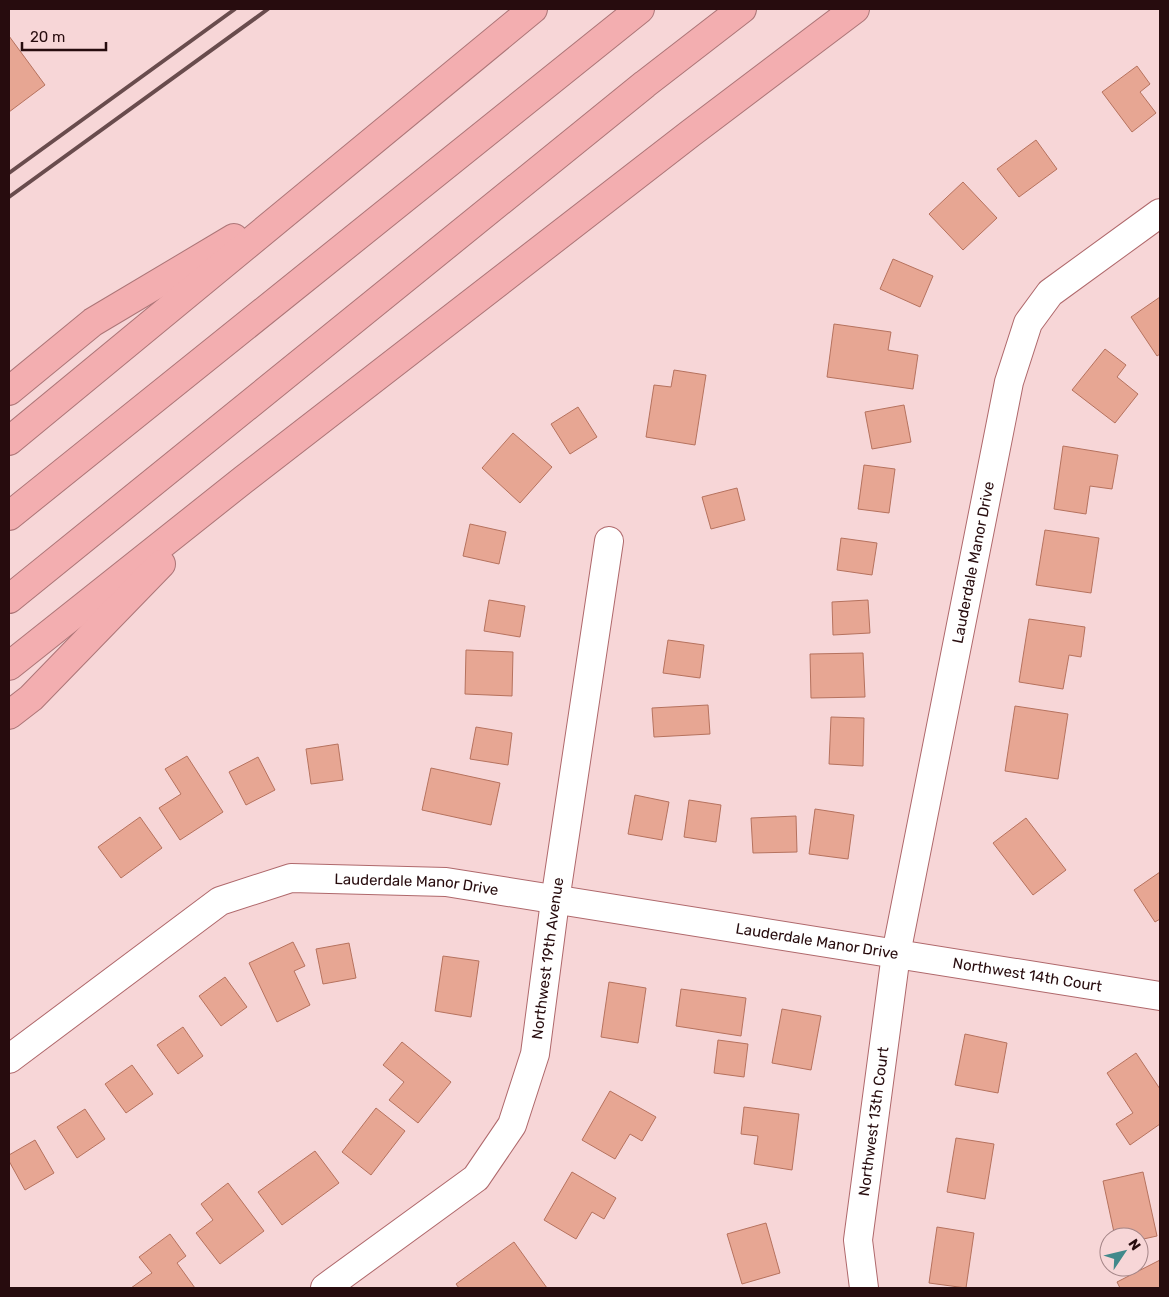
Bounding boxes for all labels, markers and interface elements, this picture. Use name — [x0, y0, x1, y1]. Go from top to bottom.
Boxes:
scale bar — [22, 20, 106, 52]
text: 20 m — [30, 28, 65, 46]
street label: Lauderdale Manor Drive — [949, 480, 998, 645]
street label: Lauderdale Manor Drive — [334, 870, 500, 899]
street label: Northwest 19th Avenue — [528, 876, 567, 1040]
street label: Lauderdale Manor Drive — [734, 919, 900, 963]
street label: Northwest 14th Court — [951, 954, 1103, 996]
street label: Northwest 13th Court — [855, 1046, 893, 1197]
north arrow — [1099, 1227, 1149, 1277]
text: N — [1124, 1236, 1144, 1254]

